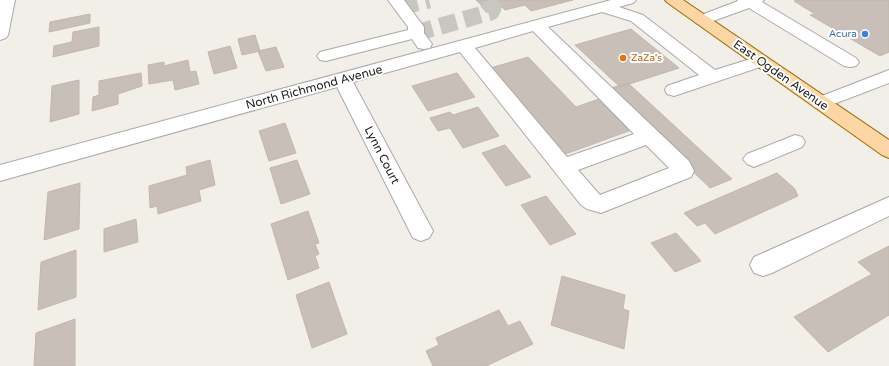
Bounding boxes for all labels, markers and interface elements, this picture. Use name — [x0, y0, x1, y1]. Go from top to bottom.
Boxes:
place label: Acura — [829, 28, 857, 40]
marker: Acura — [860, 29, 870, 39]
street label: East Ogden Avenue — [731, 37, 831, 113]
place label: ZaZa's — [631, 52, 662, 64]
marker: ZaZa's — [618, 53, 628, 63]
street label: North Richmond Avenue — [244, 62, 384, 112]
street label: Lynn Court — [361, 124, 403, 187]

